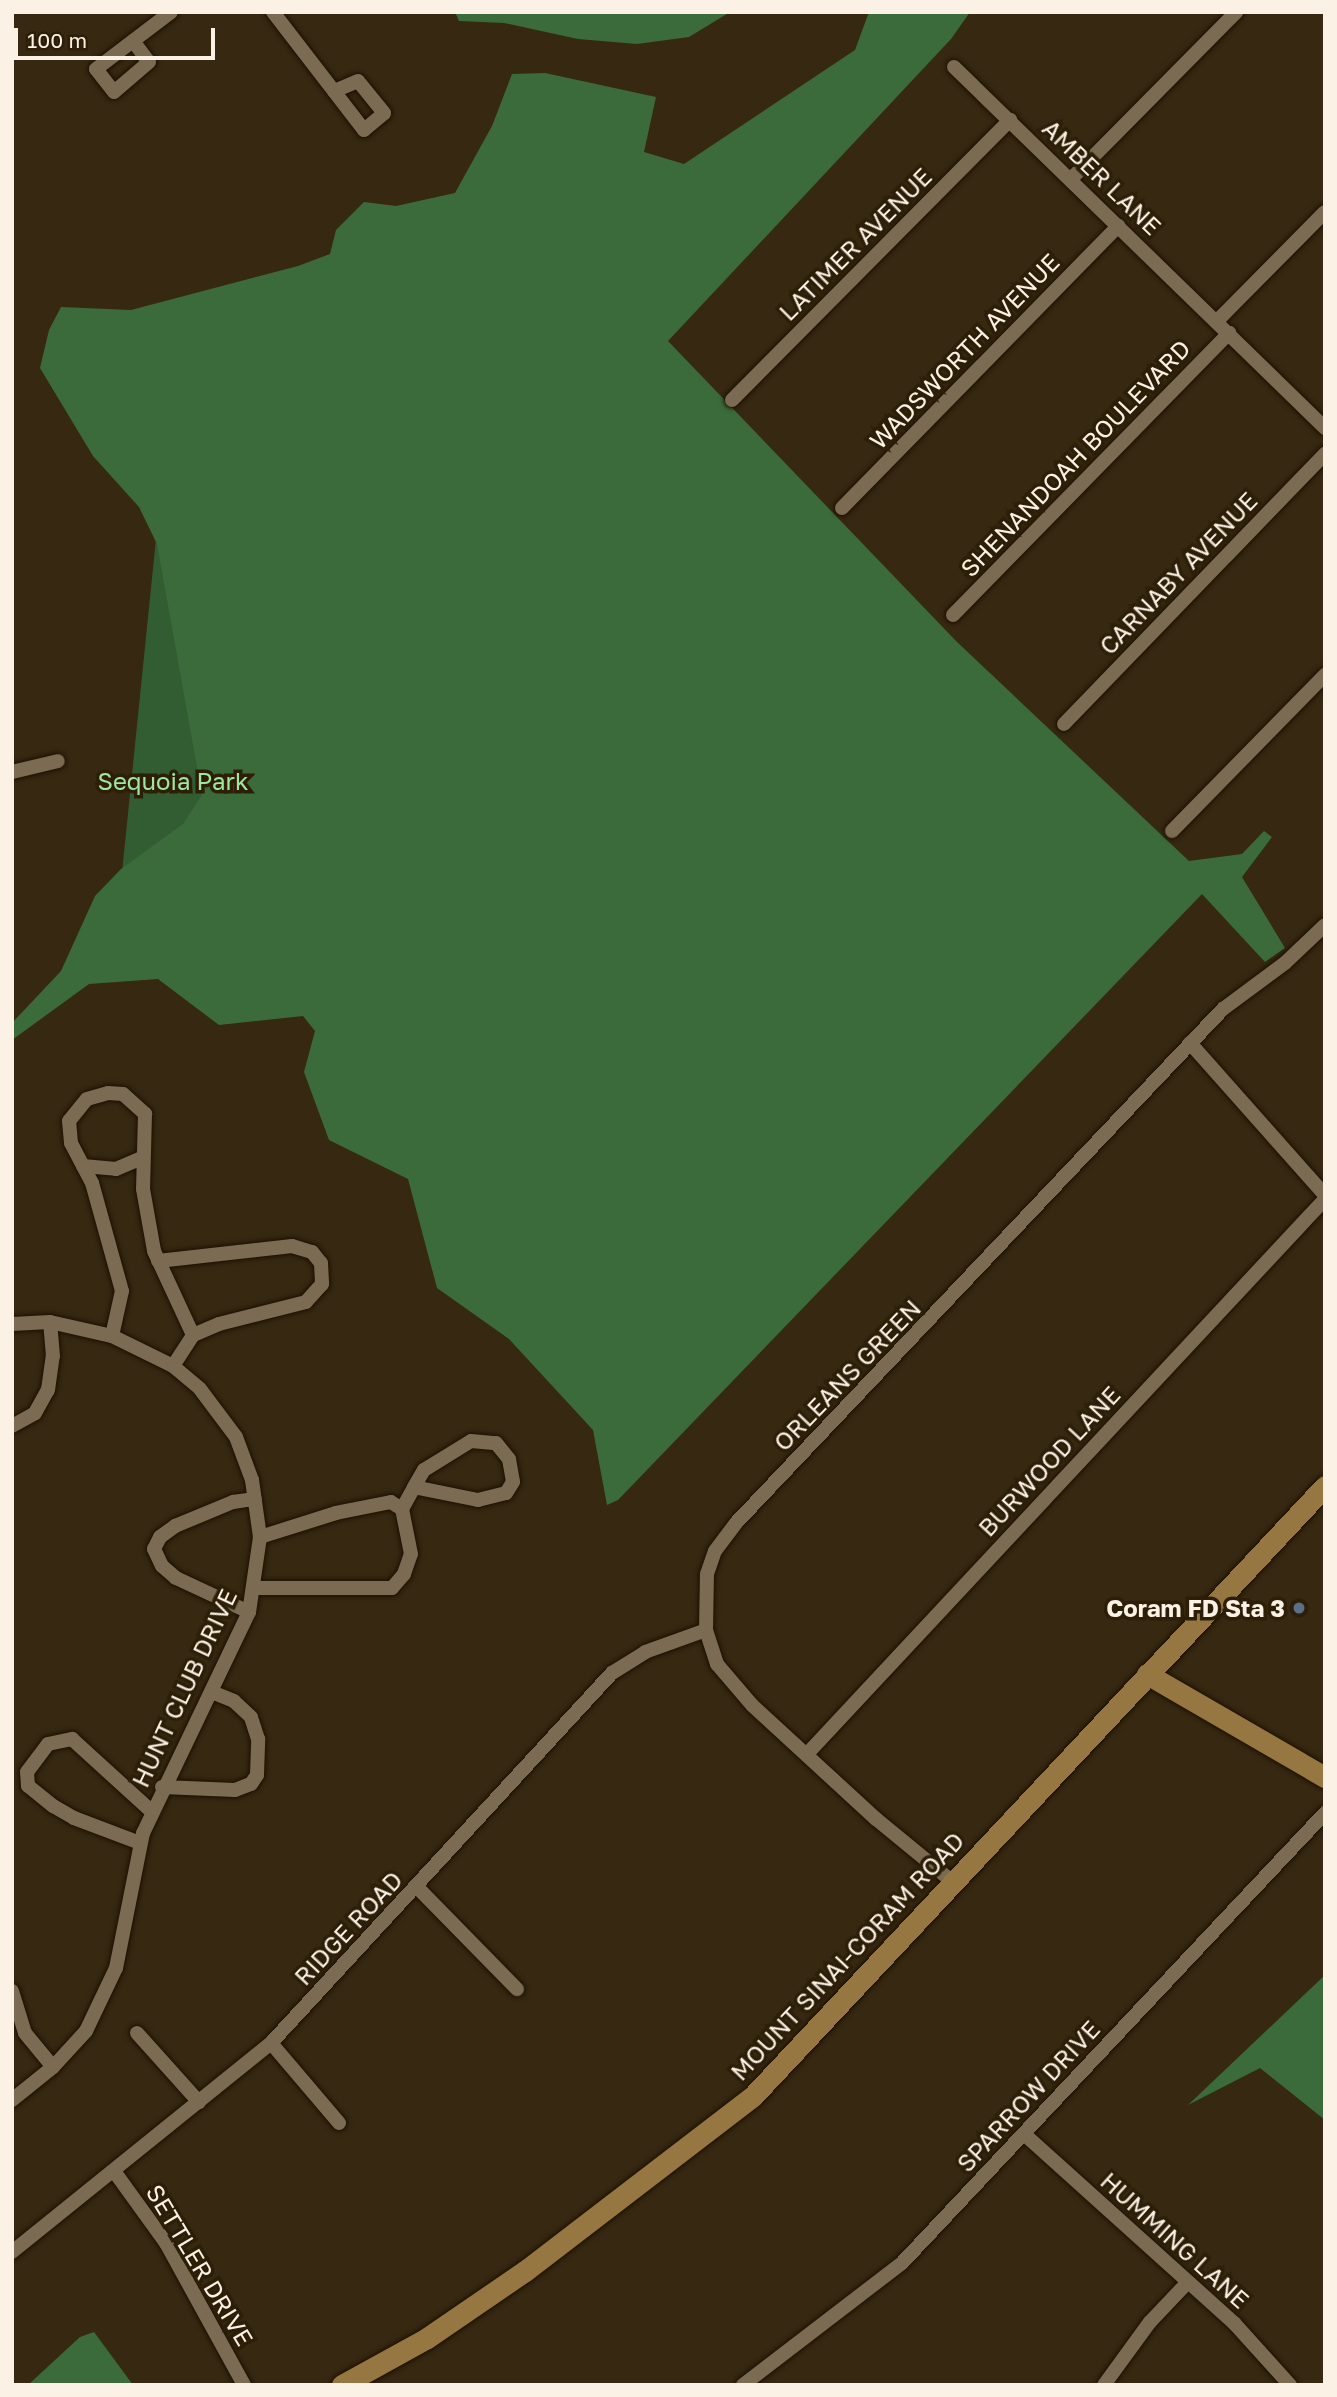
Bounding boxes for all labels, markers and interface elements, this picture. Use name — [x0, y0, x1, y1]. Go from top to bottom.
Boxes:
scale bar — [18, 14, 219, 58]
text: 100 m — [27, 27, 87, 53]
street label: AMBER LANE — [1037, 113, 1167, 241]
street label: LATIMER AVENUE — [773, 162, 937, 326]
street label: WADSWORTH AVENUE — [863, 247, 1065, 455]
street label: SHENANDOAH BOULEVARD — [954, 334, 1196, 582]
street label: CARNABY AVENUE — [1093, 486, 1263, 660]
park label: Sequoia Park — [98, 767, 248, 795]
street label: ORLEANS GREEN — [768, 1293, 926, 1457]
street label: BURWOOD LANE — [972, 1380, 1126, 1542]
street label: HUNT CLUB DRIVE — [125, 1584, 243, 1792]
place label: Coram FD Sta 3 — [1106, 1594, 1285, 1622]
marker: Coram FD Sta 3 — [1291, 1600, 1307, 1616]
street label: MOUNT SINAI-CORAM ROAD — [724, 1826, 970, 2086]
street label: RIDGE ROAD — [288, 1865, 408, 1991]
street label: SPARROW DRIVE — [951, 2015, 1105, 2177]
street label: HUMMING LANE — [1095, 2166, 1255, 2314]
street label: SETTLER DRIVE — [141, 2179, 259, 2351]

